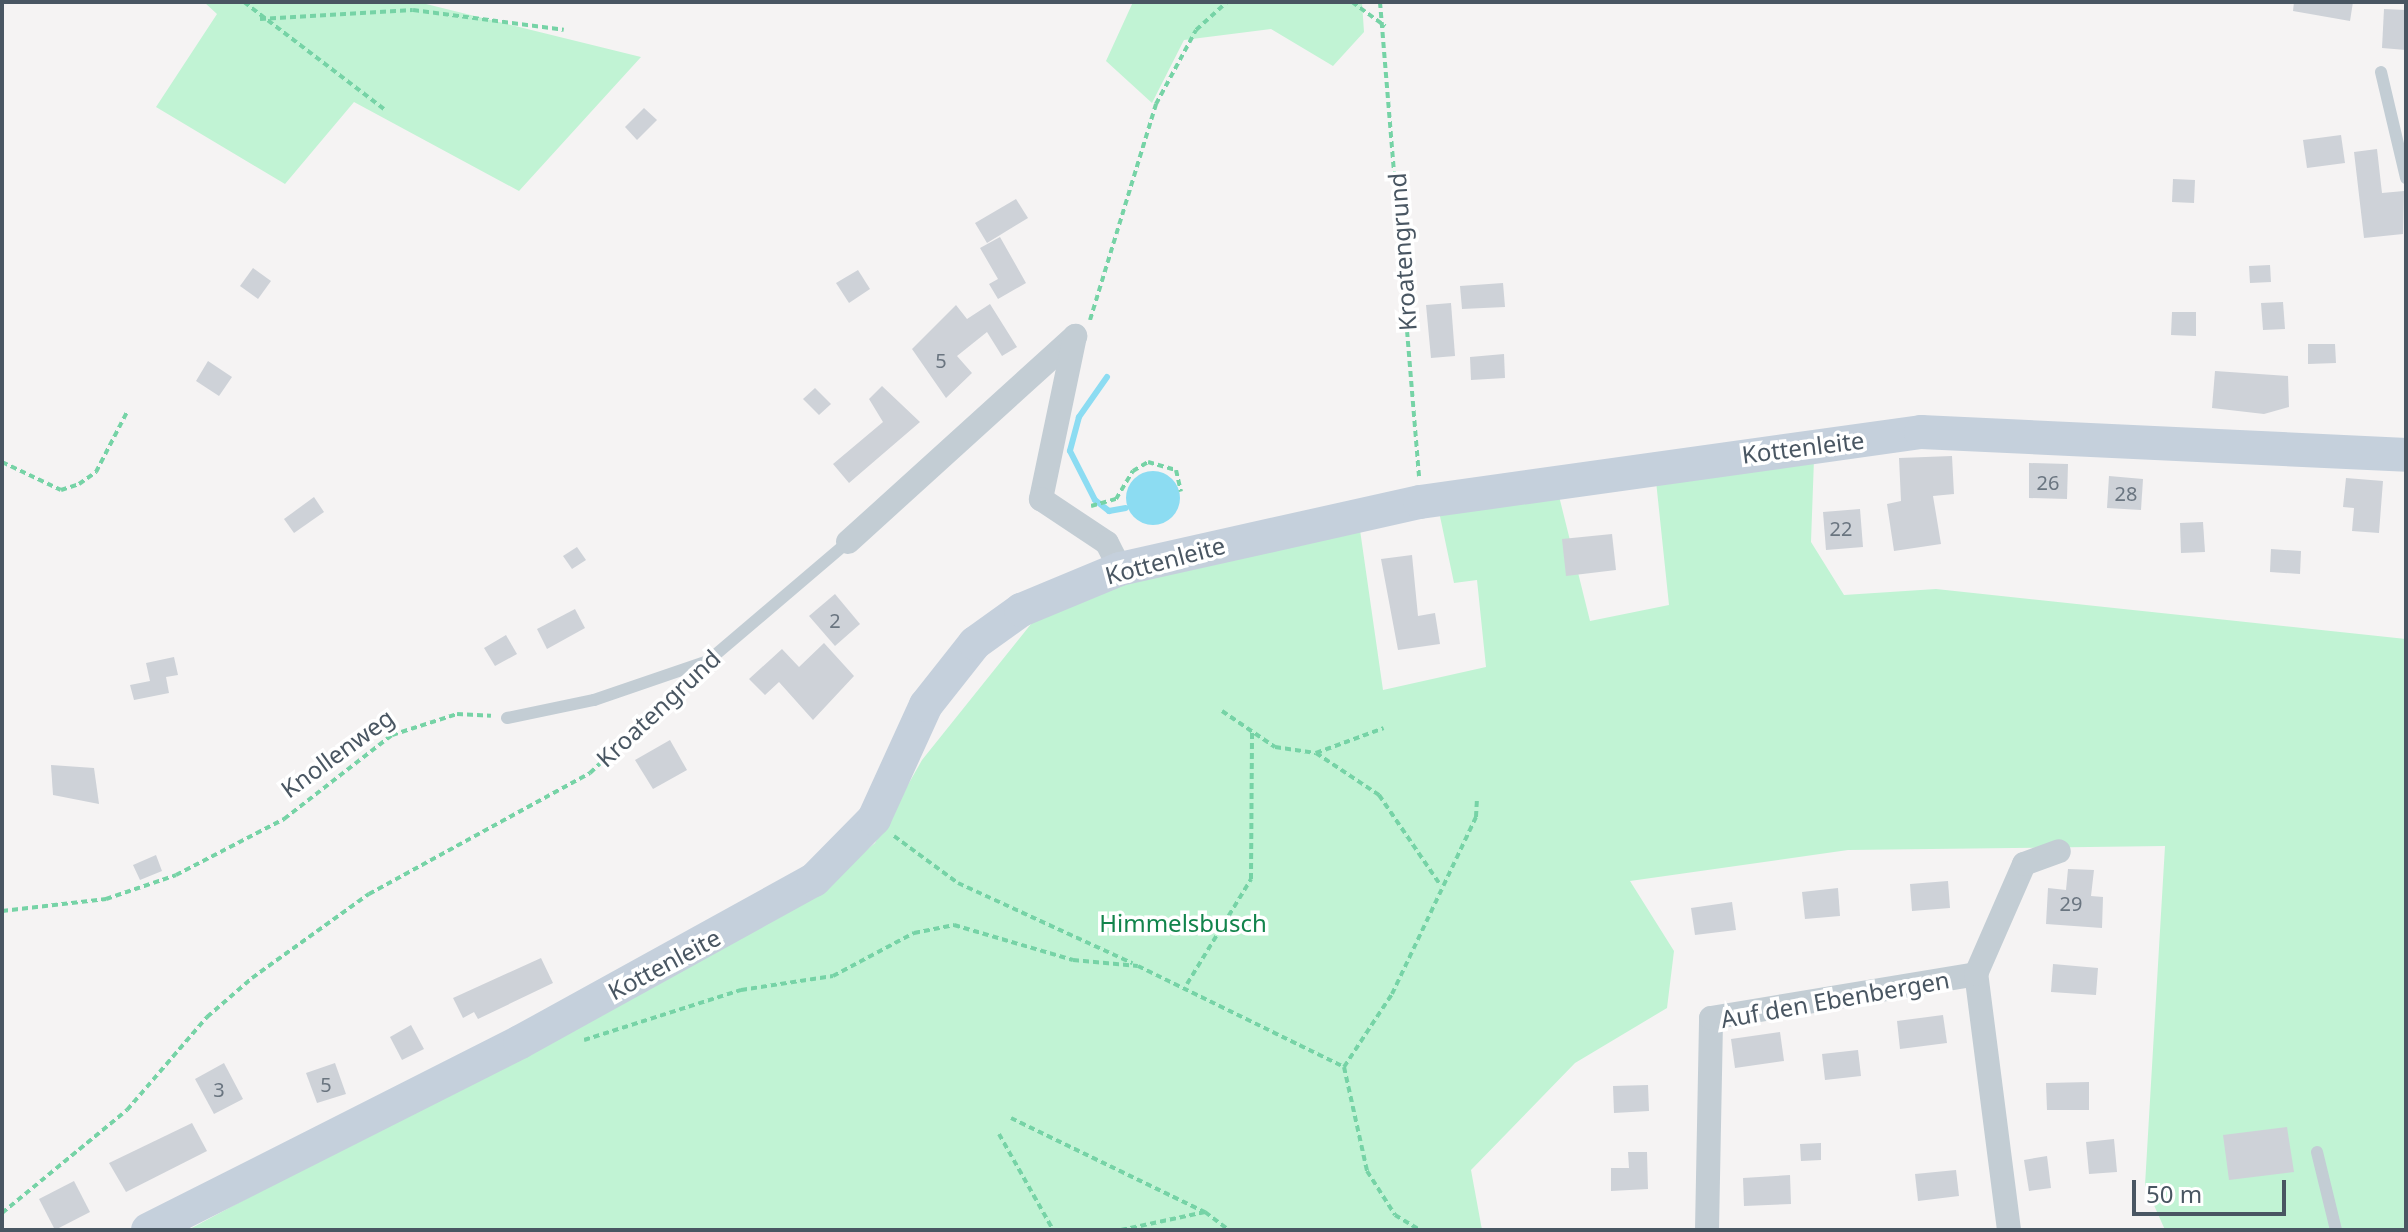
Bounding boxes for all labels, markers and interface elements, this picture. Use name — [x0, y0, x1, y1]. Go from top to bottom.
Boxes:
street label: Kroatengrund — [1382, 172, 1422, 332]
house number: 5 — [935, 348, 947, 372]
street label: Kottenleite — [1740, 425, 1866, 469]
house number: 26 — [2037, 470, 2059, 494]
house number: 28 — [2115, 481, 2137, 505]
house number: 22 — [1830, 516, 1852, 540]
street label: Kottenleite — [1102, 530, 1228, 590]
house number: 2 — [829, 608, 841, 632]
street label: Kroatengrund — [590, 643, 726, 773]
street label: Knollenweg — [275, 703, 399, 803]
house number: 29 — [2060, 891, 2082, 915]
park label: Himmelsbusch — [1099, 909, 1267, 937]
street label: Kottenleite — [603, 922, 725, 1006]
street label: Auf den Ebenbergen — [1718, 965, 1952, 1033]
house number: 5 — [320, 1072, 332, 1096]
house number: 3 — [213, 1077, 225, 1101]
scale bar — [2136, 1164, 2290, 1214]
text: 50 m — [2146, 1177, 2202, 1210]

